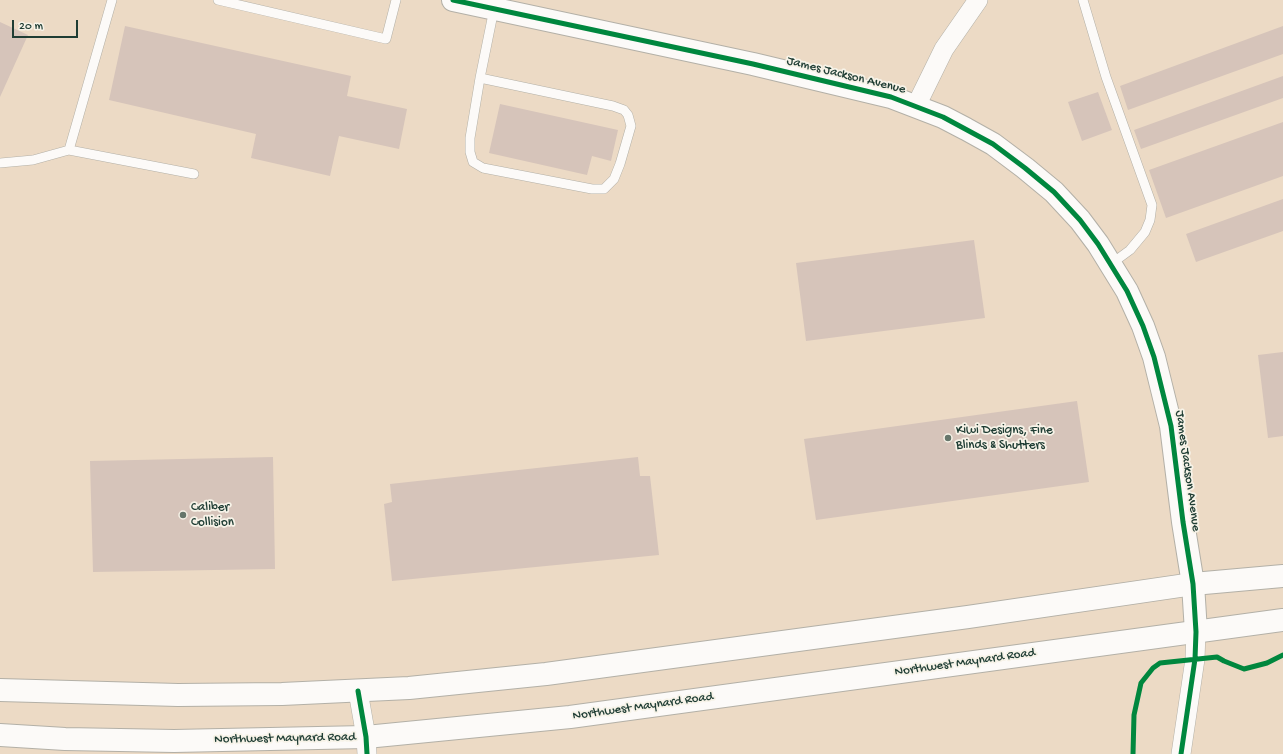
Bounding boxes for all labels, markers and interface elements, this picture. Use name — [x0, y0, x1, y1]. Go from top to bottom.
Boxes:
scale bar — [14, 12, 80, 38]
text: 20 m — [19, 20, 43, 34]
street label: James Jackson Avenue — [785, 54, 907, 98]
street label: James Jackson Avenue — [1171, 409, 1203, 533]
place label: Kiwi Designs, Fine Blinds & Shutters — [956, 423, 1053, 454]
marker: Kiwi Designs, Fine Blinds & Shutters — [943, 433, 953, 443]
place label: Caliber Collision — [191, 500, 234, 531]
marker: Caliber Collision — [178, 510, 188, 520]
street label: Northwest Maynard Road — [894, 645, 1036, 681]
street label: Northwest Maynard Road — [572, 689, 714, 725]
street label: Northwest Maynard Road — [214, 730, 356, 748]

